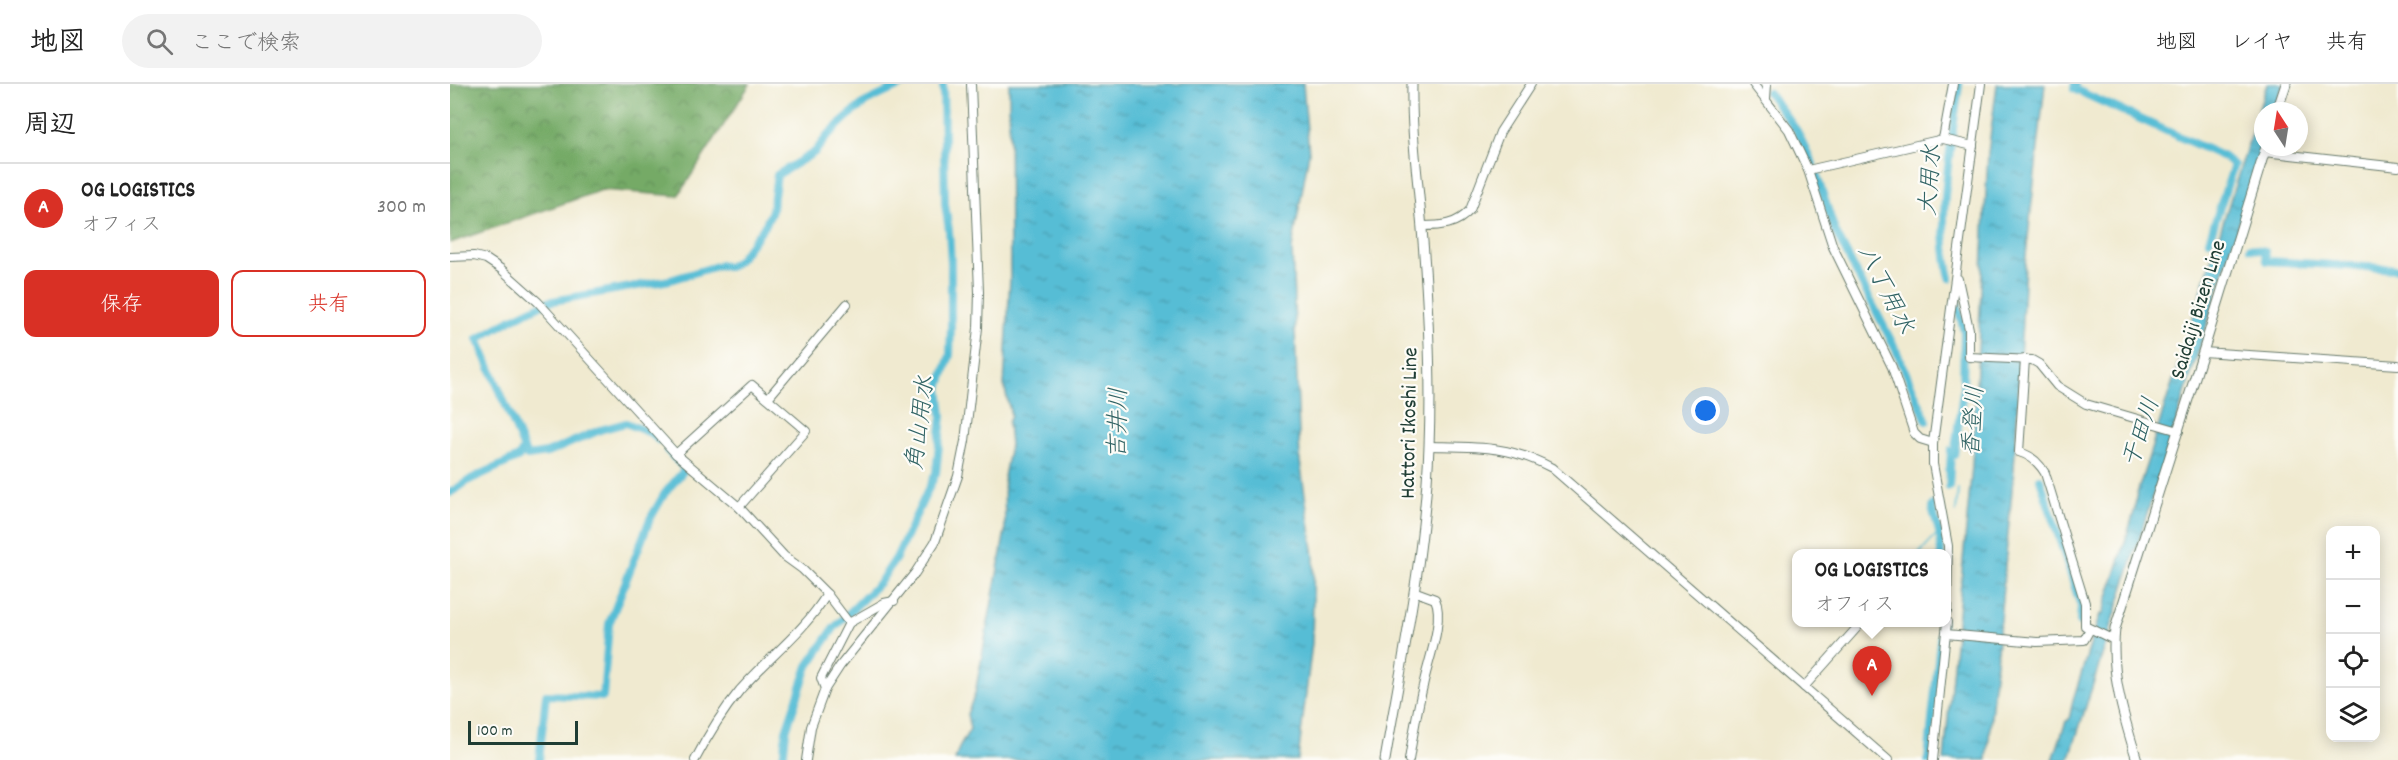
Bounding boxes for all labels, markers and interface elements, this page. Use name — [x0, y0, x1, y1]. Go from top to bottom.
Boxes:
search box — [122, 14, 542, 68]
text: 地図 — [30, 25, 86, 65]
icon: search — [143, 25, 176, 58]
text: ここで検索 — [191, 29, 301, 60]
text: 地図 — [2156, 29, 2198, 59]
text: レイヤ — [2231, 29, 2293, 59]
text: 共有 — [2326, 29, 2368, 59]
north arrow — [2254, 102, 2308, 156]
text: 周辺 — [24, 108, 76, 145]
water label: 大用水 — [1913, 143, 1951, 217]
text: OG LOGISTICS — [81, 176, 195, 207]
text: A — [38, 194, 49, 222]
text: 300 m — [377, 194, 426, 222]
text: オフィス — [81, 212, 161, 240]
street label: Saidaiji Bizen Line — [2163, 237, 2235, 383]
water label: 八丁用水 — [1847, 240, 1921, 341]
button: 保存 — [24, 270, 219, 337]
button: 共有 — [231, 270, 426, 337]
street label: Hattori Ikoshi Line — [1394, 347, 1427, 499]
water label: 角山用水 — [899, 374, 945, 473]
water label: 香登川 — [1956, 384, 1994, 458]
water label: 吉井川 — [1102, 387, 1138, 459]
water label: 干田川 — [2116, 393, 2170, 472]
your location — [1691, 396, 1720, 425]
map controls — [2326, 526, 2380, 742]
button: + — [2326, 526, 2380, 580]
popup — [1792, 549, 1951, 627]
text: OG LOGISTICS — [1814, 556, 1929, 587]
button: − — [2326, 580, 2380, 634]
text: オフィス — [1814, 592, 1894, 620]
button: locate — [2326, 634, 2380, 688]
pin: A — [1852, 646, 1892, 696]
button: layers — [2326, 688, 2380, 742]
scale bar — [468, 718, 578, 746]
text: 100 m — [477, 720, 513, 743]

